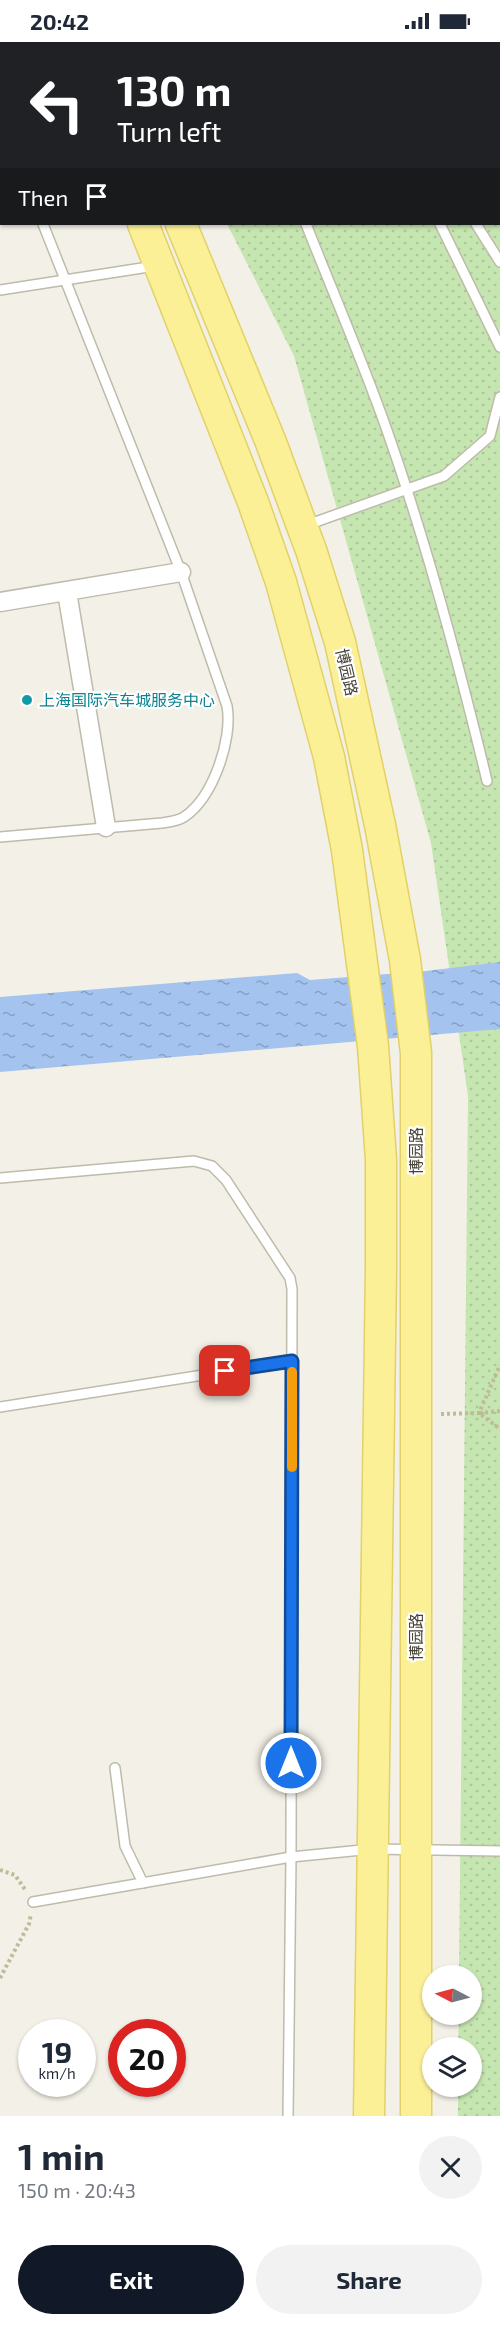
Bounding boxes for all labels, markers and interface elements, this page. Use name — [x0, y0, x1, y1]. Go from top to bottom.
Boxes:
text: 20:42 — [30, 8, 89, 34]
text: 130 m — [117, 64, 232, 114]
icon: left — [18, 66, 96, 144]
text: Turn left — [117, 115, 221, 147]
icon: arrive — [80, 180, 113, 213]
text: Then — [18, 184, 68, 210]
street label: 博园路 — [333, 646, 362, 697]
place label: 上海国际汽车城服务中心 — [39, 690, 215, 709]
marker: 上海国际汽车城服务中心 — [20, 693, 34, 707]
street label: 博园路 — [406, 1127, 425, 1175]
pin — [199, 1345, 250, 1396]
icon: arrive — [208, 1354, 241, 1387]
street label: 博园路 — [406, 1613, 425, 1661]
position arrow — [259, 1731, 323, 1795]
north arrow — [422, 1965, 482, 2025]
map controls — [422, 1965, 482, 2097]
speed limit sign: 20 — [108, 2019, 186, 2097]
text: 19 — [42, 2033, 72, 2069]
button: layers — [422, 2037, 482, 2097]
text: km/h — [38, 2064, 76, 2082]
text: 1 min — [18, 2134, 105, 2177]
button: close — [419, 2136, 482, 2199]
text: 150 m · 20:43 — [18, 2178, 136, 2202]
button: Exit — [18, 2245, 244, 2314]
button: Share — [256, 2245, 482, 2314]

